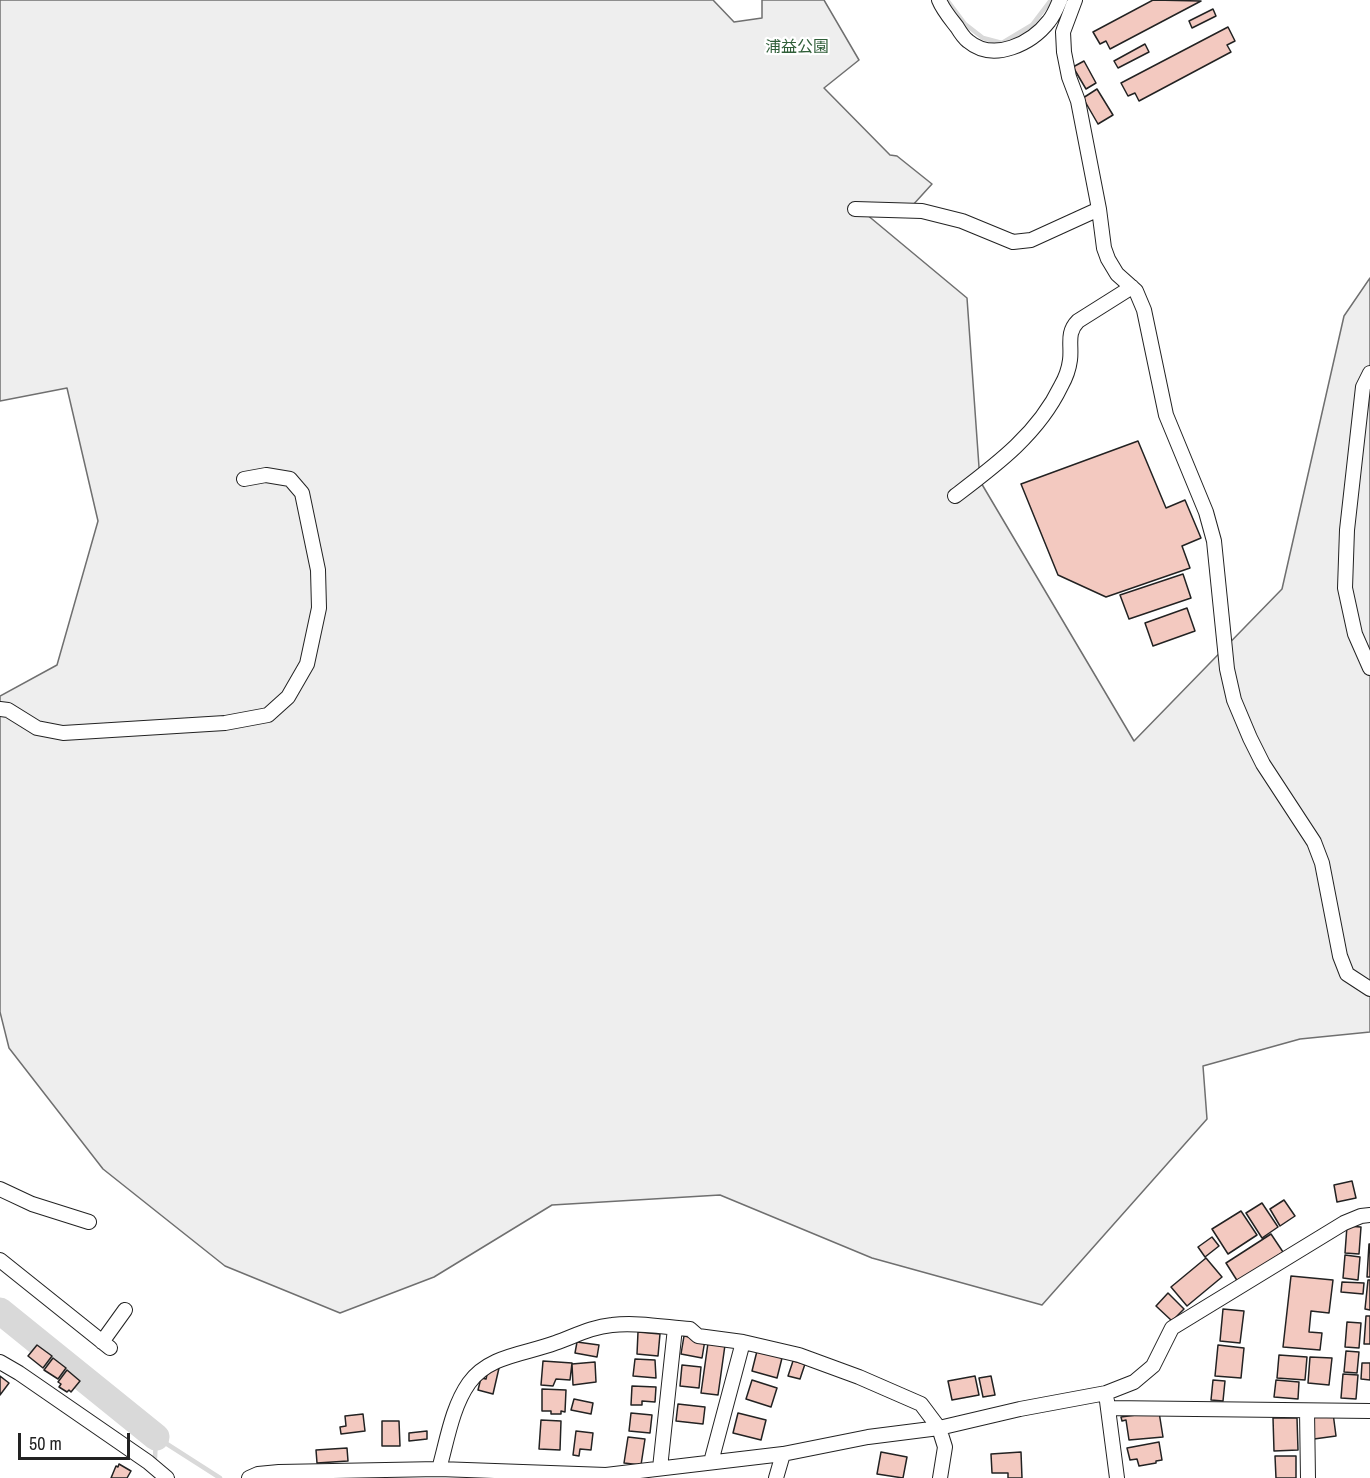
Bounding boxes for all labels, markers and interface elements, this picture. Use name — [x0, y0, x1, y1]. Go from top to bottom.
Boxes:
park label: 浦益公園 — [765, 38, 829, 58]
scale bar — [21, 1421, 134, 1459]
text: 50 m — [29, 1431, 62, 1456]

